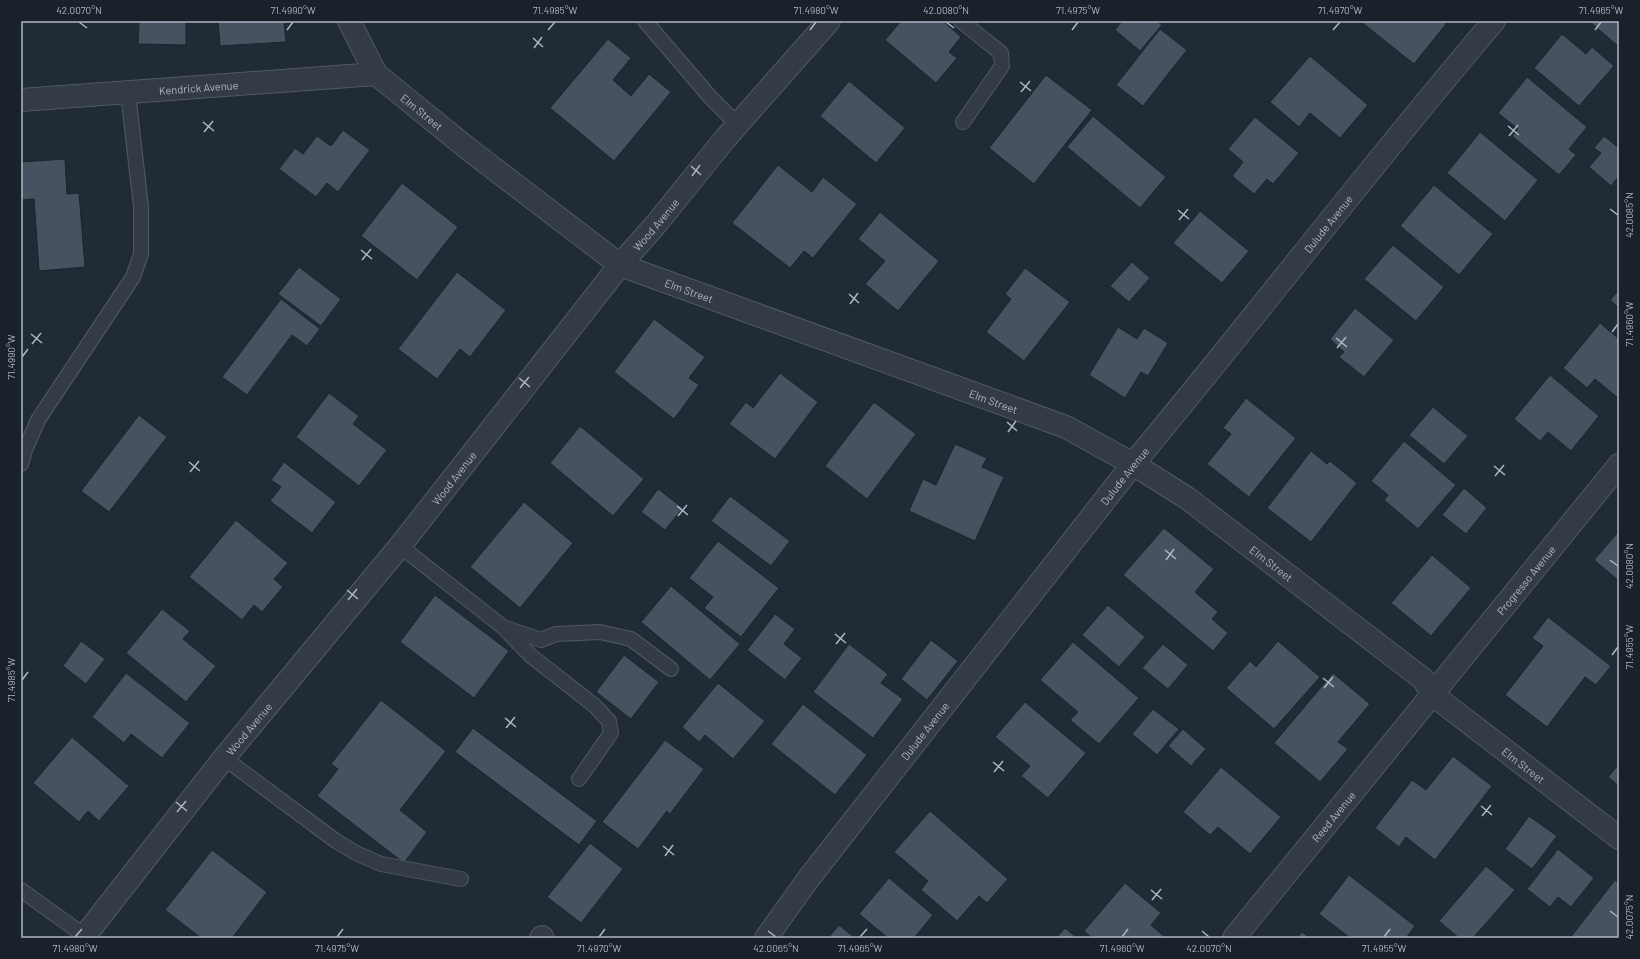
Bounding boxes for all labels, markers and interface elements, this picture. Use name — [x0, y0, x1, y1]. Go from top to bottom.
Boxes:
text: 42.0070°N — [56, 4, 102, 16]
text: 71.4990°W — [270, 4, 316, 16]
text: 71.4985°W — [533, 4, 578, 16]
text: 71.4980°W — [793, 4, 839, 16]
text: 42.0080°N — [923, 4, 969, 16]
text: 71.4975°W — [1056, 4, 1100, 16]
text: 71.4970°W — [1318, 4, 1363, 16]
text: 71.4965°W — [1579, 4, 1624, 16]
street label: Kendrick Avenue — [158, 78, 239, 96]
street label: Elm Street — [398, 91, 446, 133]
street label: Dulude Avenue — [1301, 192, 1355, 255]
text: 42.0085°N — [1623, 192, 1635, 238]
street label: Wood Avenue — [630, 195, 681, 253]
street label: Elm Street — [663, 275, 715, 305]
text: 71.4960°W — [1623, 301, 1635, 347]
text: 71.4990°W — [5, 334, 17, 380]
street label: Elm Street — [968, 386, 1020, 415]
street label: Dulude Avenue — [1097, 444, 1151, 507]
street label: Wood Avenue — [429, 448, 479, 507]
street label: Elm Street — [1248, 542, 1296, 584]
street label: Progresso Avenue — [1494, 542, 1558, 617]
text: 42.0080°N — [1623, 543, 1635, 589]
text: 71.4955°W — [1623, 624, 1635, 669]
text: 71.4985°W — [5, 657, 17, 702]
street label: Wood Avenue — [223, 699, 274, 757]
street label: Dulude Avenue — [898, 699, 951, 762]
street label: Elm Street — [1500, 744, 1548, 785]
street label: Reed Avenue — [1309, 788, 1358, 844]
text: 42.0075°N — [1623, 894, 1635, 940]
text: 71.4980°W — [52, 942, 98, 954]
text: 71.4975°W — [315, 942, 359, 954]
text: 71.4970°W — [577, 942, 622, 954]
text: 42.0065°N — [753, 942, 799, 954]
text: 71.4965°W — [838, 942, 883, 954]
text: 71.4960°W — [1099, 942, 1145, 954]
text: 42.0070°N — [1186, 942, 1232, 954]
text: 71.4955°W — [1362, 942, 1407, 954]

